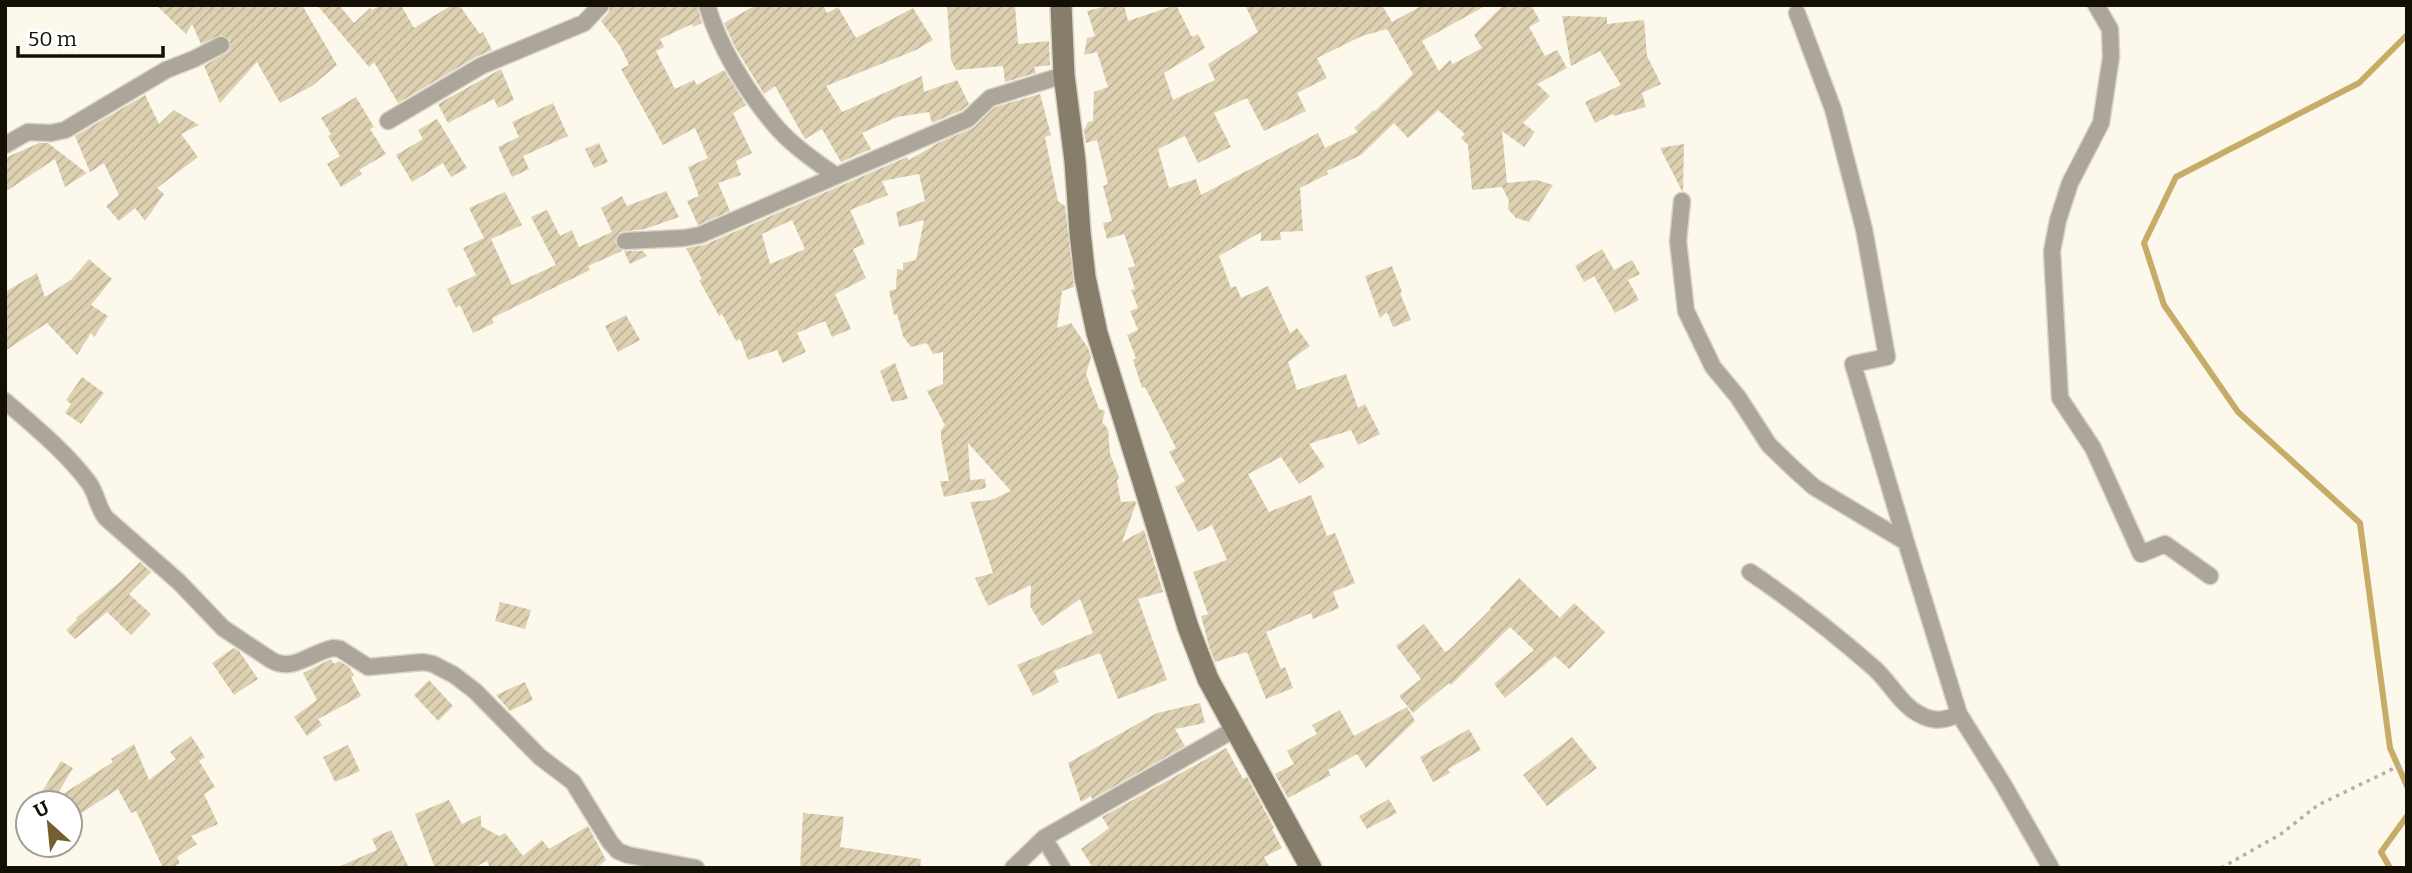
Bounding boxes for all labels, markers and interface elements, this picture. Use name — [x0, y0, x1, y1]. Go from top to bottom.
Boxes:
scale bar — [18, 14, 163, 58]
text: 50 m — [28, 26, 77, 52]
north arrow — [14, 789, 84, 859]
text: U — [30, 796, 53, 823]

